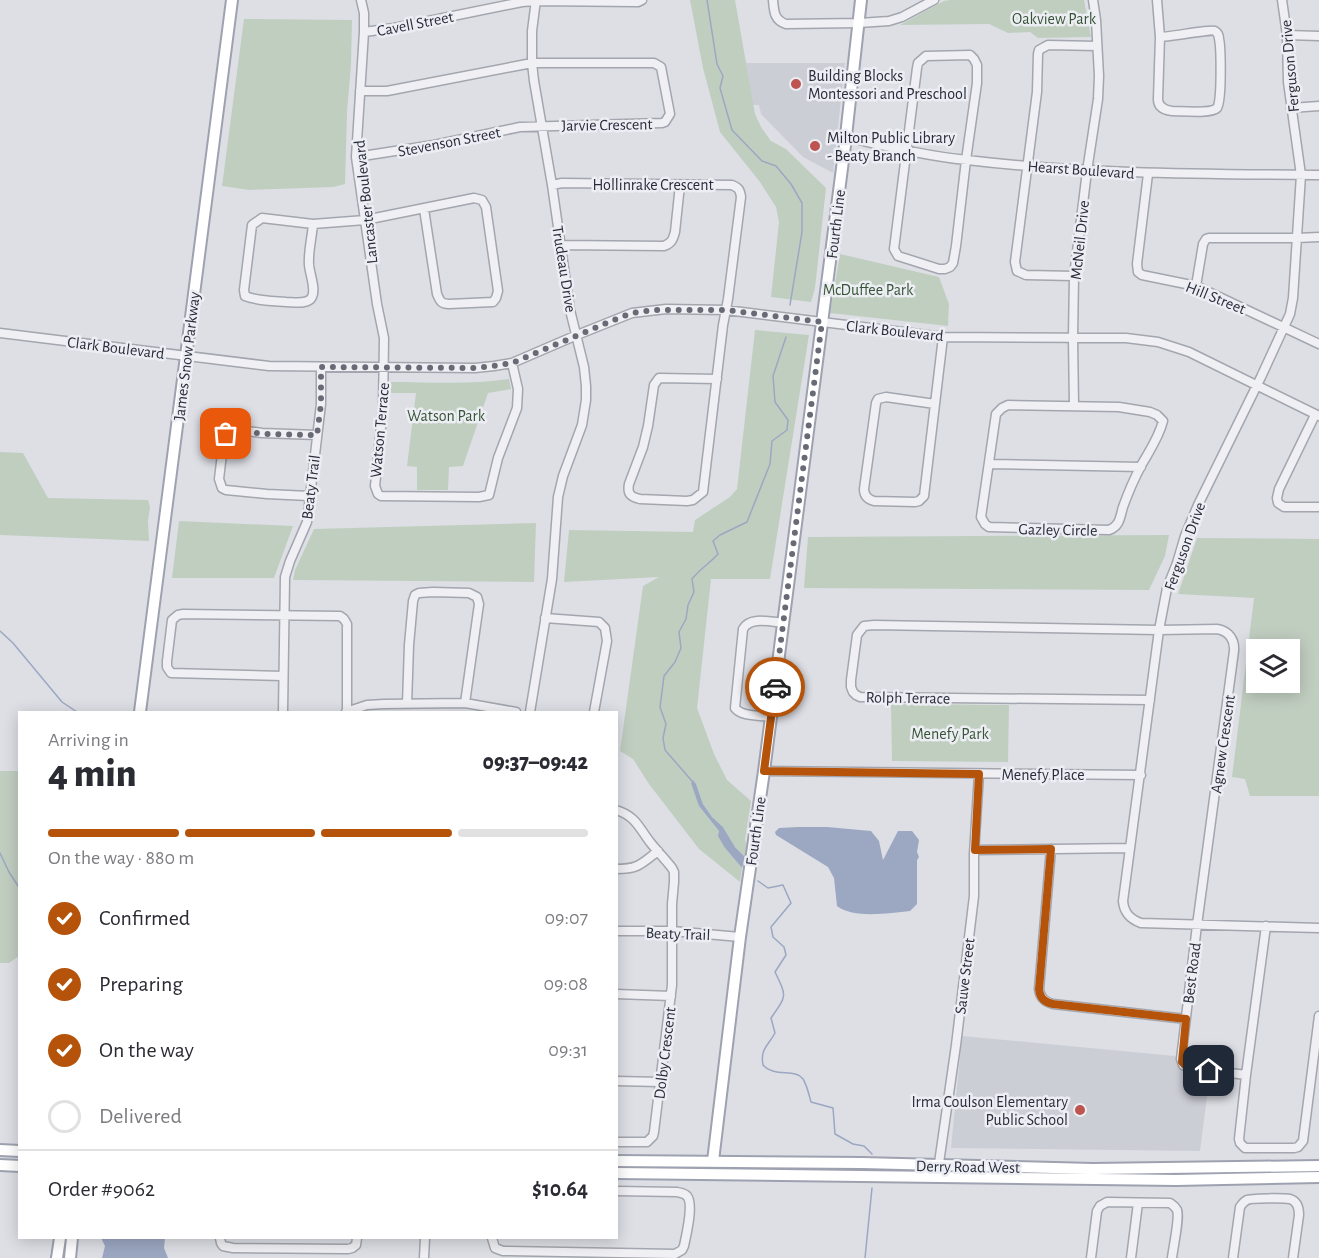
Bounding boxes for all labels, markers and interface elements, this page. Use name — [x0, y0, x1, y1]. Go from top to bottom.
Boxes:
street label: Cavell Street — [376, 9, 455, 39]
park label: Oakview Park — [1012, 11, 1097, 27]
street label: Ferguson Drive — [1278, 19, 1302, 113]
place label: Building Blocks Montessori and Preschool — [808, 68, 967, 102]
marker: Building Blocks Montessori and Preschool — [789, 77, 803, 91]
street label: Jarvie Crescent — [561, 116, 653, 134]
street label: Stevenson Street — [397, 124, 502, 160]
place label: Milton Public Library - Beaty Branch — [827, 130, 955, 165]
street label: Lancaster Boulevard — [352, 139, 380, 265]
marker: Milton Public Library - Beaty Branch — [808, 139, 822, 153]
street label: Hearst Boulevard — [1027, 158, 1135, 182]
street label: Hollinrake Crescent — [592, 177, 714, 193]
street label: Fourth Line — [824, 189, 848, 260]
street label: McNeil Drive — [1068, 200, 1092, 281]
street label: Trudeau Drive — [549, 225, 579, 314]
street label: Hill Street — [1183, 279, 1248, 317]
park label: McDuffee Park — [823, 282, 914, 298]
street label: James Snow Parkway — [171, 291, 204, 421]
street label: Clark Boulevard — [846, 318, 944, 344]
street label: Clark Boulevard — [66, 334, 165, 362]
street label: Watson Terrace — [368, 382, 392, 478]
pin — [200, 408, 251, 459]
park label: Watson Park — [407, 408, 486, 424]
icon: bag — [209, 417, 242, 450]
street label: Beaty Trail — [299, 454, 324, 520]
street label: Ferguson Drive — [1162, 500, 1208, 593]
street label: Gazley Circle — [1018, 521, 1098, 540]
map controls — [1246, 639, 1300, 693]
button: layers — [1246, 639, 1300, 693]
courier — [745, 657, 805, 717]
icon: car — [759, 671, 792, 704]
street label: Rolph Terrace — [866, 689, 950, 707]
street label: Agnew Crescent — [1208, 694, 1238, 794]
park label: Menefy Park — [911, 726, 989, 743]
text: Arriving in — [48, 730, 129, 750]
text: 09:37–09:42 — [482, 751, 588, 773]
text: 4 min — [48, 755, 137, 794]
street label: Menefy Place — [1001, 767, 1085, 784]
street label: Fourth Line — [743, 796, 769, 867]
text: On the way · 880 m — [48, 848, 194, 868]
icon: check — [48, 902, 81, 935]
text: Confirmed — [99, 907, 190, 929]
text: 09:07 — [545, 908, 588, 928]
street label: Beaty Trail — [645, 925, 711, 944]
street label: Sauve Street — [952, 937, 978, 1015]
street label: Best Road — [1180, 942, 1204, 1005]
icon: check — [48, 968, 81, 1001]
text: Preparing — [99, 973, 183, 995]
text: 09:08 — [543, 974, 588, 994]
street label: Dolby Crescent — [651, 1006, 680, 1100]
icon: check — [48, 1034, 81, 1067]
text: On the way — [99, 1039, 194, 1061]
text: 09:31 — [548, 1040, 588, 1060]
pin — [1183, 1045, 1234, 1096]
icon: home — [1192, 1054, 1225, 1087]
place label: Irma Coulson Elementary Public School — [911, 1094, 1068, 1128]
marker: Irma Coulson Elementary Public School — [1073, 1103, 1087, 1117]
text: Delivered — [99, 1105, 182, 1127]
street label: Derry Road West — [916, 1158, 1020, 1177]
text: Order #9062 — [48, 1178, 155, 1200]
text: $10.64 — [532, 1178, 588, 1200]

